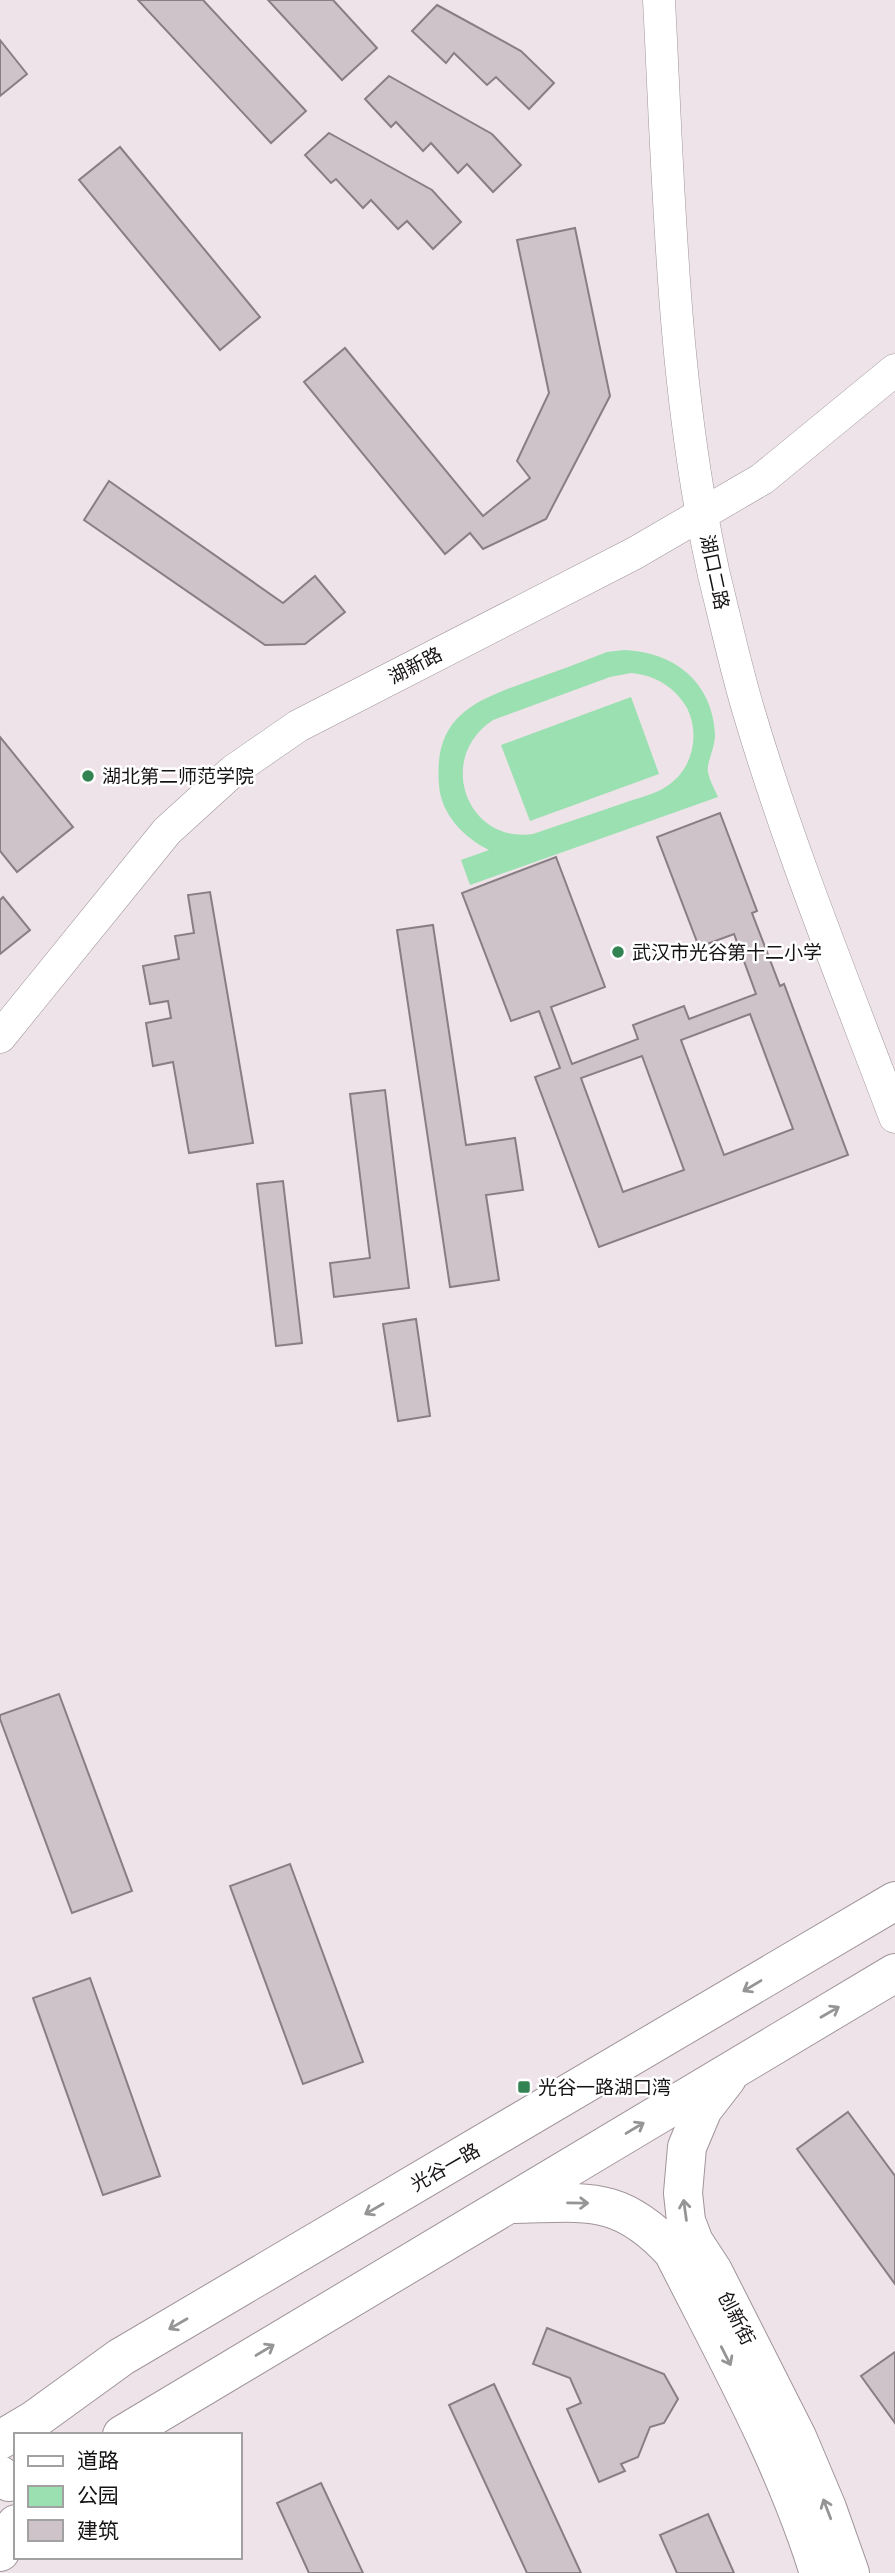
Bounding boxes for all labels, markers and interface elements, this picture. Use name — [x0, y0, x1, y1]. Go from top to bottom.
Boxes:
street label: 湖口二路 — [694, 532, 736, 612]
street label: 湖新路 — [384, 640, 446, 690]
place label: 湖北第二师范学院 — [102, 763, 254, 789]
marker: 湖北第二师范学院 — [80, 768, 96, 784]
place label: 武汉市光谷第十二小学 — [632, 939, 822, 965]
marker: 武汉市光谷第十二小学 — [610, 944, 626, 960]
one-way arrow — [743, 1979, 763, 1993]
one-way arrow — [820, 2004, 840, 2018]
place label: 光谷一路湖口湾 — [538, 2074, 671, 2100]
marker: 光谷一路湖口湾 — [516, 2079, 532, 2095]
one-way arrow — [624, 2121, 644, 2135]
street label: 光谷一路 — [406, 2137, 484, 2197]
one-way arrow — [566, 2197, 589, 2210]
one-way arrow — [678, 2199, 691, 2222]
one-way arrow — [364, 2202, 384, 2216]
street label: 创新街 — [712, 2287, 762, 2349]
one-way arrow — [168, 2317, 188, 2331]
one-way arrow — [254, 2342, 274, 2356]
one-way arrow — [719, 2345, 733, 2366]
legend — [14, 2433, 242, 2559]
text: 道路 — [77, 2446, 119, 2474]
text: 公园 — [77, 2481, 119, 2509]
one-way arrow — [820, 2498, 832, 2520]
text: 建筑 — [77, 2516, 119, 2544]

